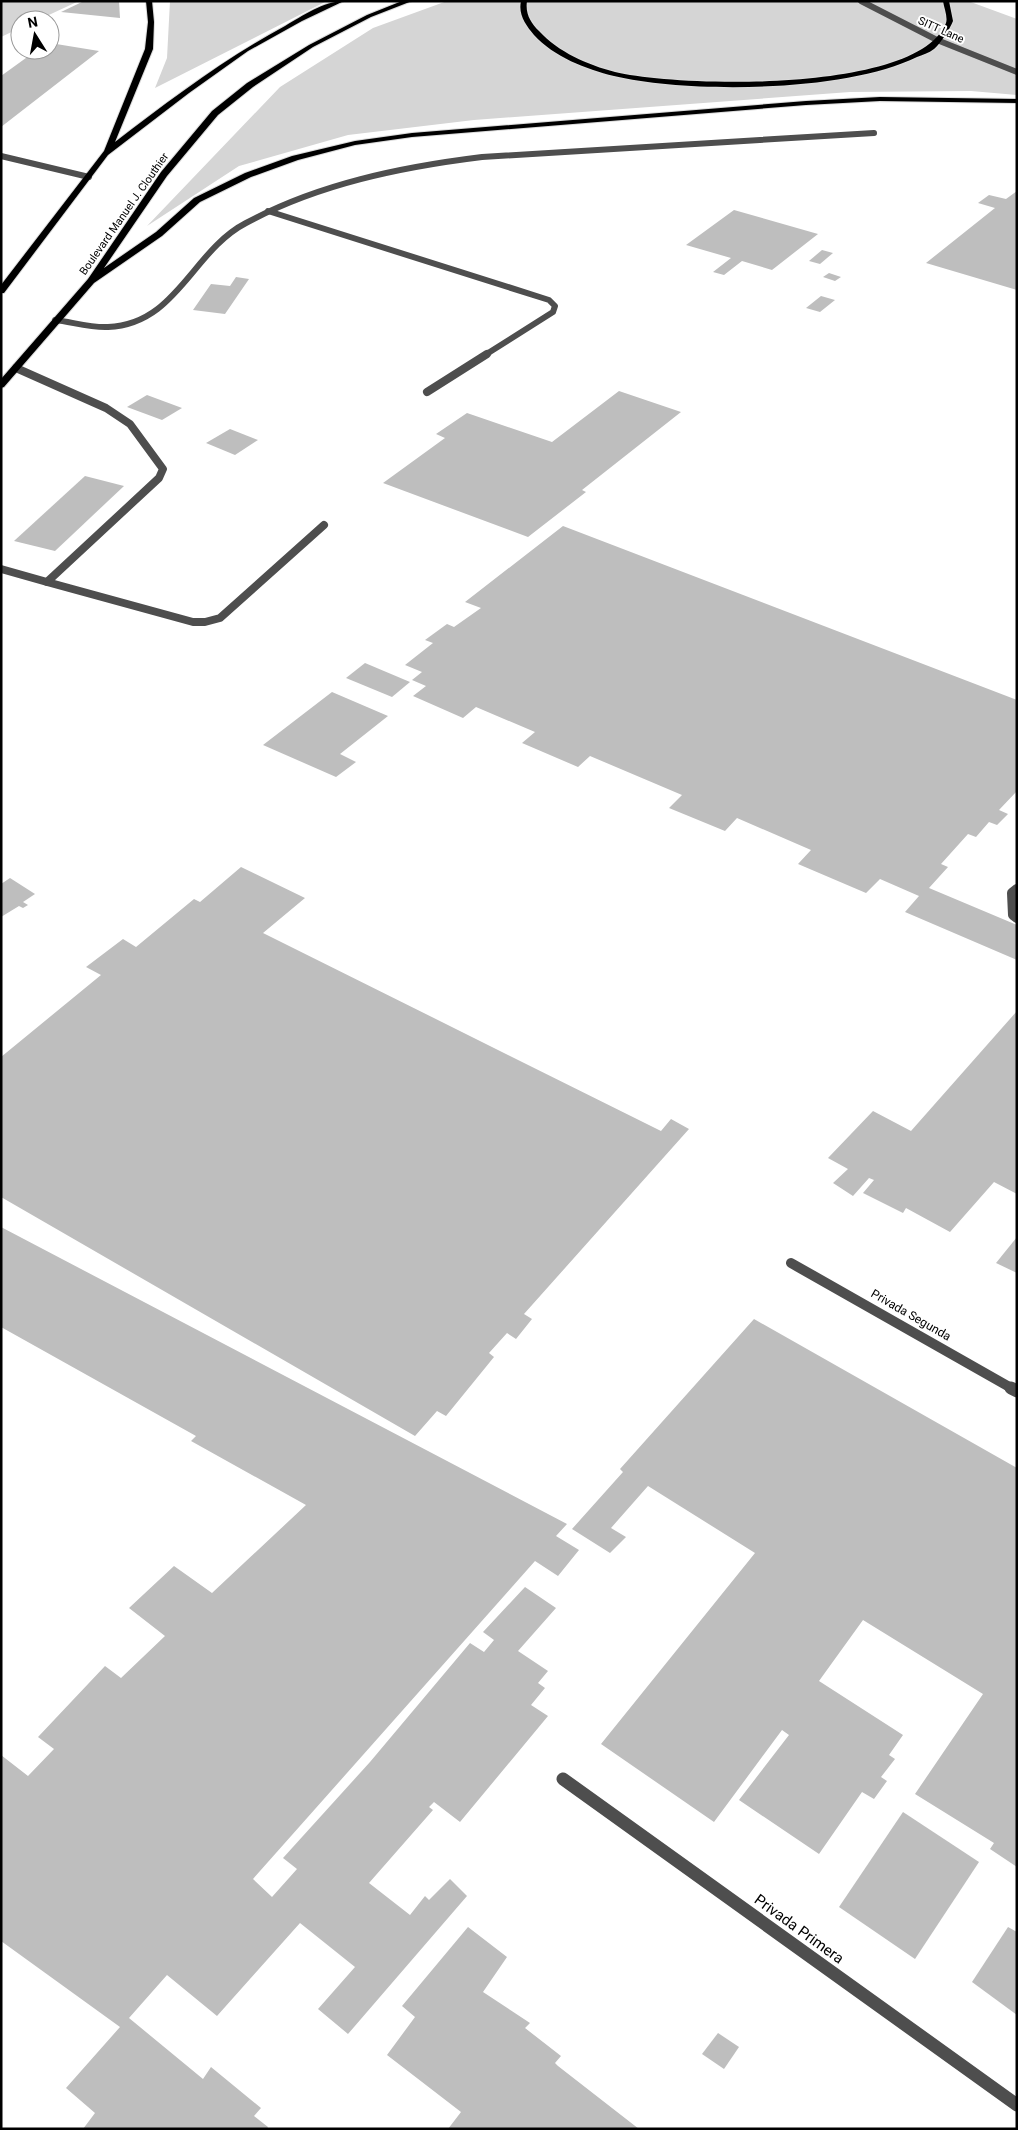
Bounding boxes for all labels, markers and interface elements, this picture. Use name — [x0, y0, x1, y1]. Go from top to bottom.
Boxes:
north arrow — [10, 10, 60, 60]
text: N — [26, 13, 39, 31]
street label: SITT Lane — [916, 14, 966, 46]
street label: Boulevard Manuel J. Clouthier — [77, 150, 171, 278]
street label: Privada Segunda — [869, 1286, 953, 1344]
street label: Privada Primera — [751, 1891, 847, 1967]

